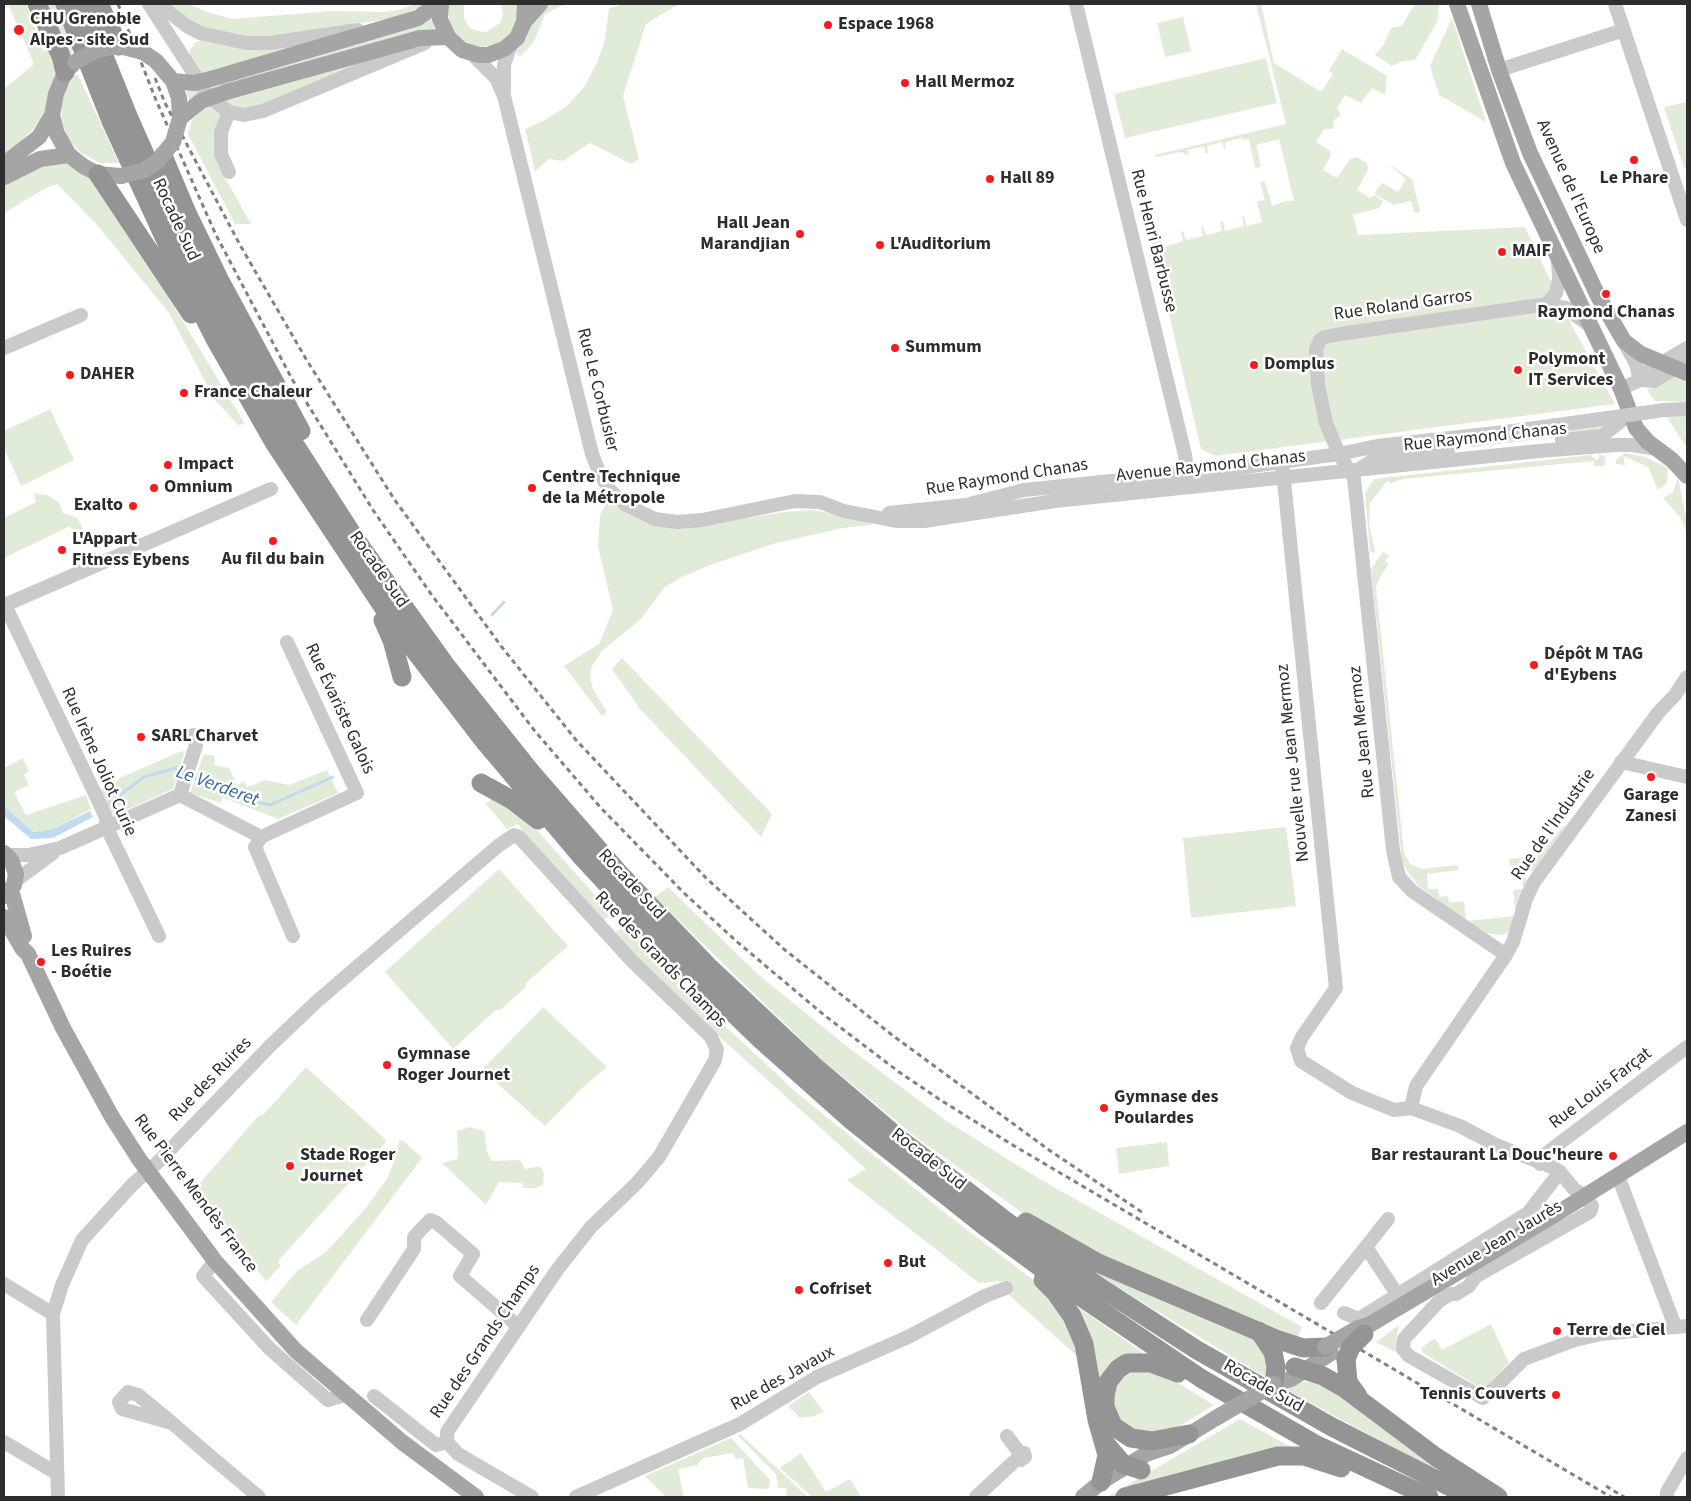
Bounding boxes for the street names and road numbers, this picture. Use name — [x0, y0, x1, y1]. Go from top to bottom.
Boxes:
street label: Avenue de l'Europe — [1531, 117, 1609, 257]
street label: Rue Henri Barbusse — [1125, 167, 1181, 315]
street label: Rocade Sud — [146, 175, 204, 265]
street label: Rue Roland Garros — [1333, 286, 1473, 326]
street label: Rue Le Corbusier — [571, 326, 623, 454]
street label: Rue Raymond Chanas — [1402, 419, 1568, 457]
street label: Avenue Raymond Chanas — [1115, 446, 1307, 488]
street label: Rue Raymond Chanas — [924, 455, 1090, 501]
street label: Rocade Sud — [344, 527, 412, 613]
street label: Rue Évariste Galois — [299, 640, 379, 778]
street label: Nouvelle rue Jean Mermoz — [1273, 663, 1315, 863]
street label: Rue Jean Mermoz — [1345, 665, 1381, 799]
street label: Rue Irène Joliot Curie — [55, 684, 141, 840]
street label: Rue de l'Industrie — [1507, 765, 1601, 885]
street label: Rocade Sud — [593, 845, 669, 925]
street label: Rue des Grands Champs — [589, 887, 731, 1033]
street label: Rue des Ruires — [165, 1033, 257, 1127]
street label: Rue Louis Farçat — [1546, 1043, 1656, 1135]
street label: Rue Pierre Mendès France — [128, 1110, 262, 1278]
street label: Rocade Sud — [886, 1124, 970, 1196]
street label: Avenue Jean Jaurès — [1428, 1196, 1566, 1292]
street label: Rue des Grands Champs — [426, 1261, 546, 1423]
street label: Rue des Javaux — [727, 1342, 839, 1416]
street label: Rocade Sud — [1219, 1355, 1307, 1419]

